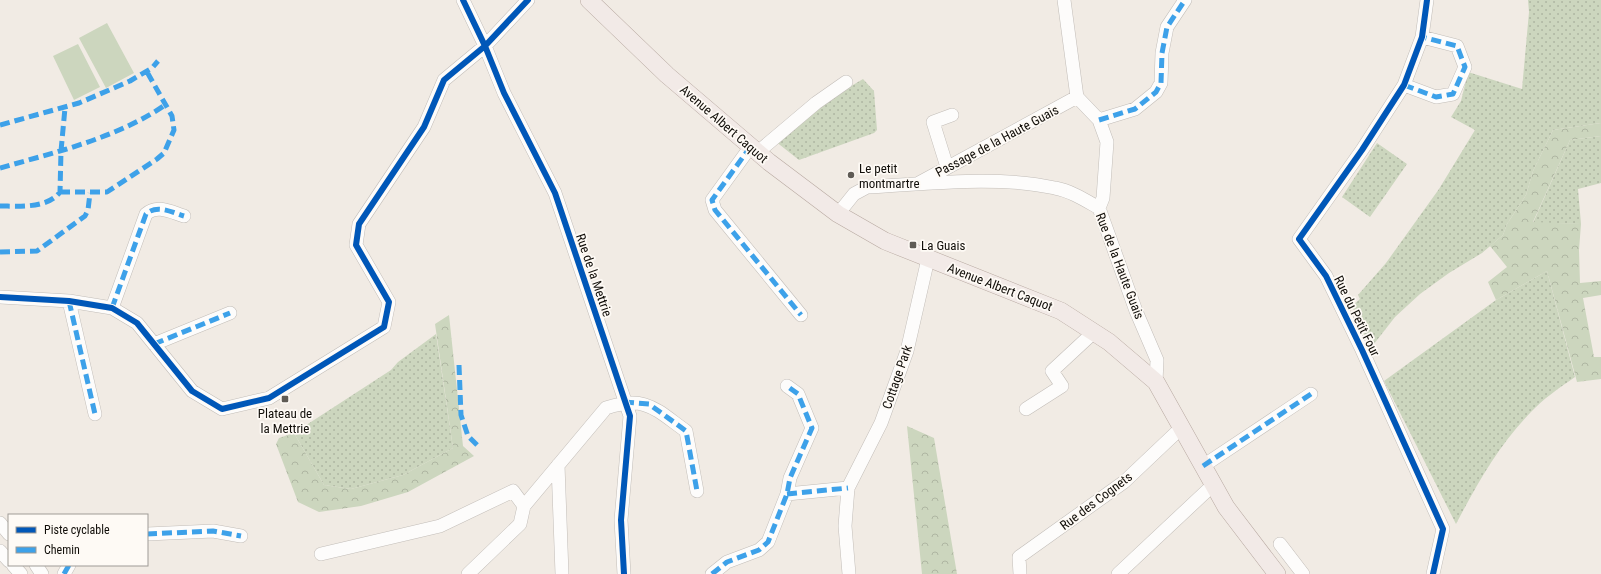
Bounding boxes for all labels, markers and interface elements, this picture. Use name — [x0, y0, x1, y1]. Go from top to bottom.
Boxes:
street label: Avenue Albert Caquot — [677, 82, 771, 166]
street label: Passage de la Haute Guais — [933, 102, 1061, 180]
place label: Le petit montmartre — [859, 161, 920, 191]
marker: Le petit montmartre — [846, 170, 856, 180]
street label: Rue de la Haute Guais — [1093, 211, 1147, 321]
street label: Rue de la Mettrie — [573, 232, 615, 318]
place label: La Guais — [921, 238, 966, 253]
marker: La Guais — [908, 240, 918, 250]
street label: Avenue Albert Caquot — [945, 260, 1055, 314]
street label: Rue du Petit Four — [1331, 273, 1383, 359]
street label: Cottage Park — [879, 343, 915, 411]
marker: Plateau de la Mettrie — [280, 394, 290, 404]
place label: Plateau de la Mettrie — [258, 406, 312, 436]
street label: Rue des Cognets — [1057, 469, 1135, 533]
legend — [8, 514, 148, 566]
text: Piste cyclable — [44, 523, 110, 537]
text: Chemin — [44, 543, 80, 557]

